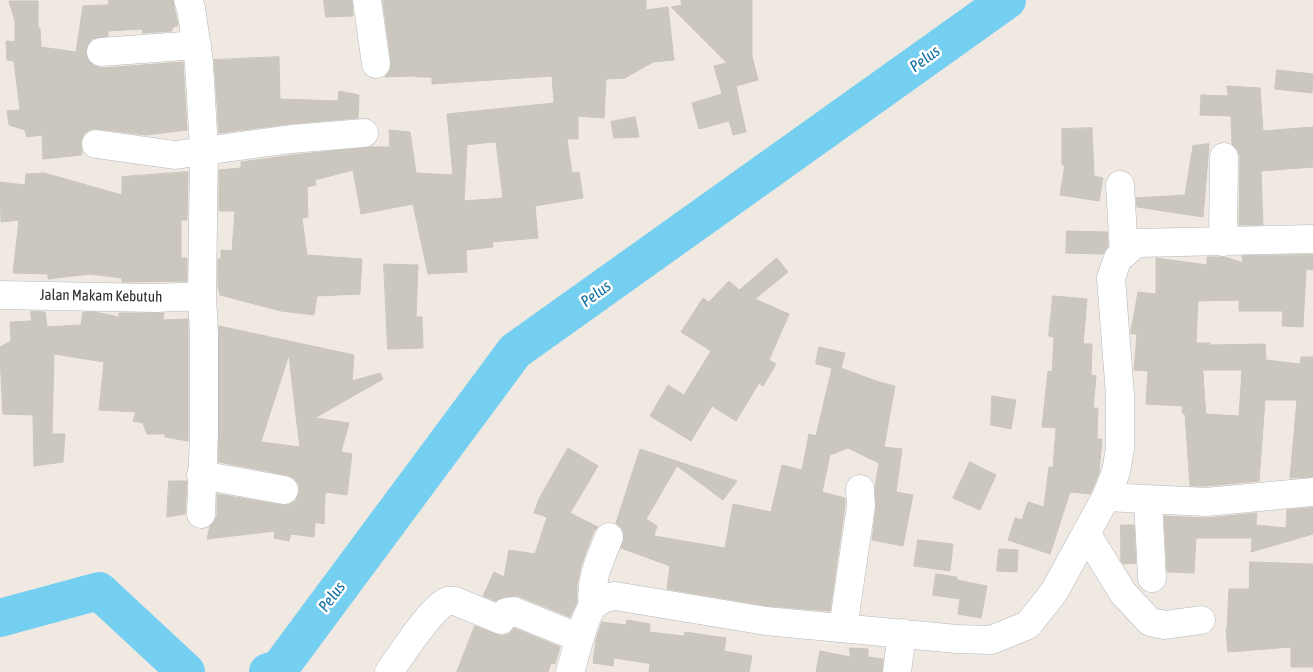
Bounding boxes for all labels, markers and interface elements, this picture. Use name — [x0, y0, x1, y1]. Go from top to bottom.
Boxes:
water label: Pelus — [906, 42, 944, 76]
water label: Pelus — [577, 277, 615, 311]
street label: Jalan Makam Kebutuh — [40, 286, 162, 306]
water label: Pelus — [315, 578, 349, 616]

